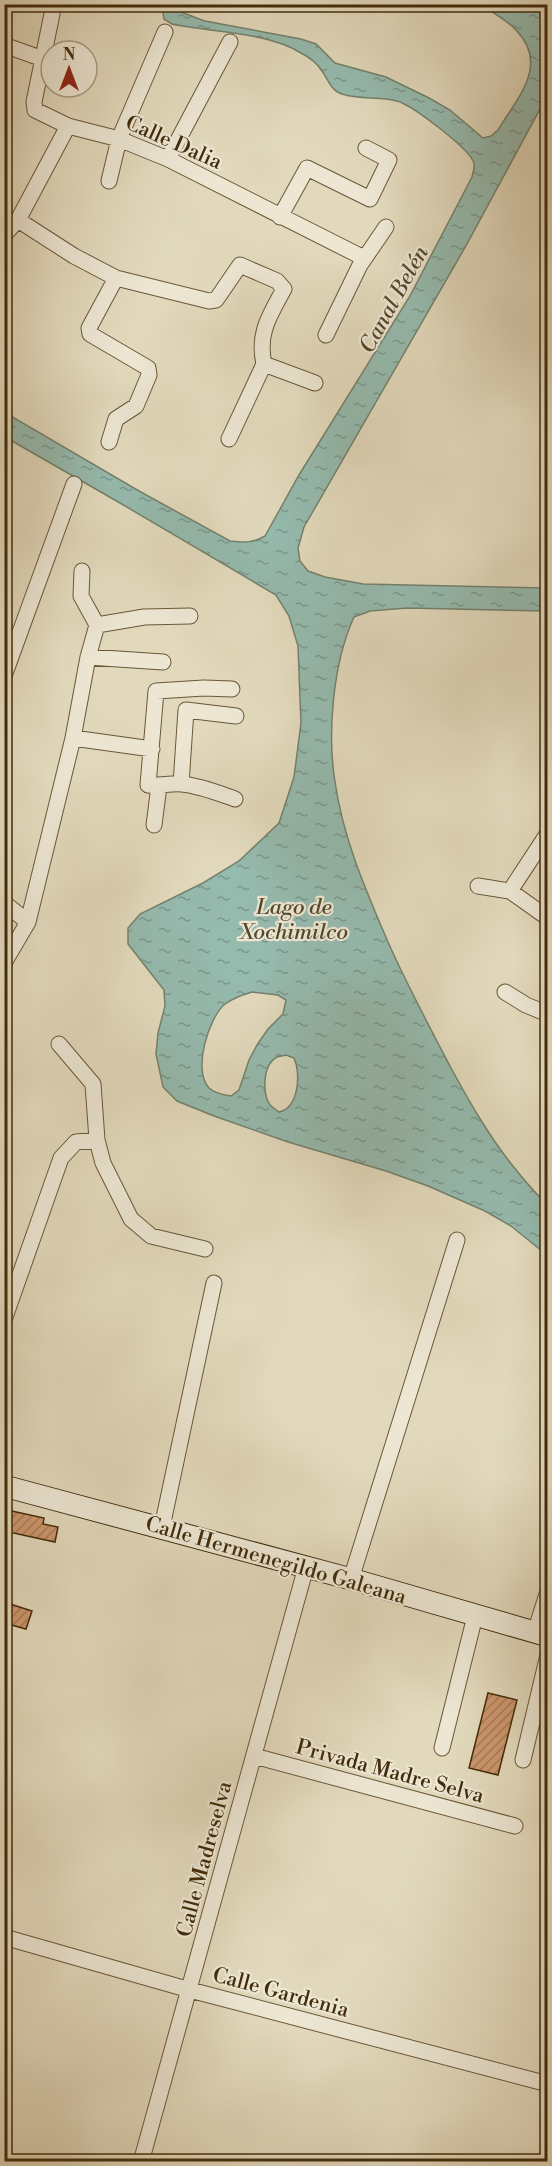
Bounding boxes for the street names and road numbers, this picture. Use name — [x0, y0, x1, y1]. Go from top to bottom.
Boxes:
street label: Calle Dalia — [121, 110, 226, 176]
street label: Calle Hermenegildo Galeana — [142, 1511, 410, 1611]
street label: Privada Madre Selva — [293, 1734, 487, 1810]
street label: Calle Madreselva — [172, 1778, 238, 1940]
street label: Calle Gardenia — [210, 1962, 352, 2024]

